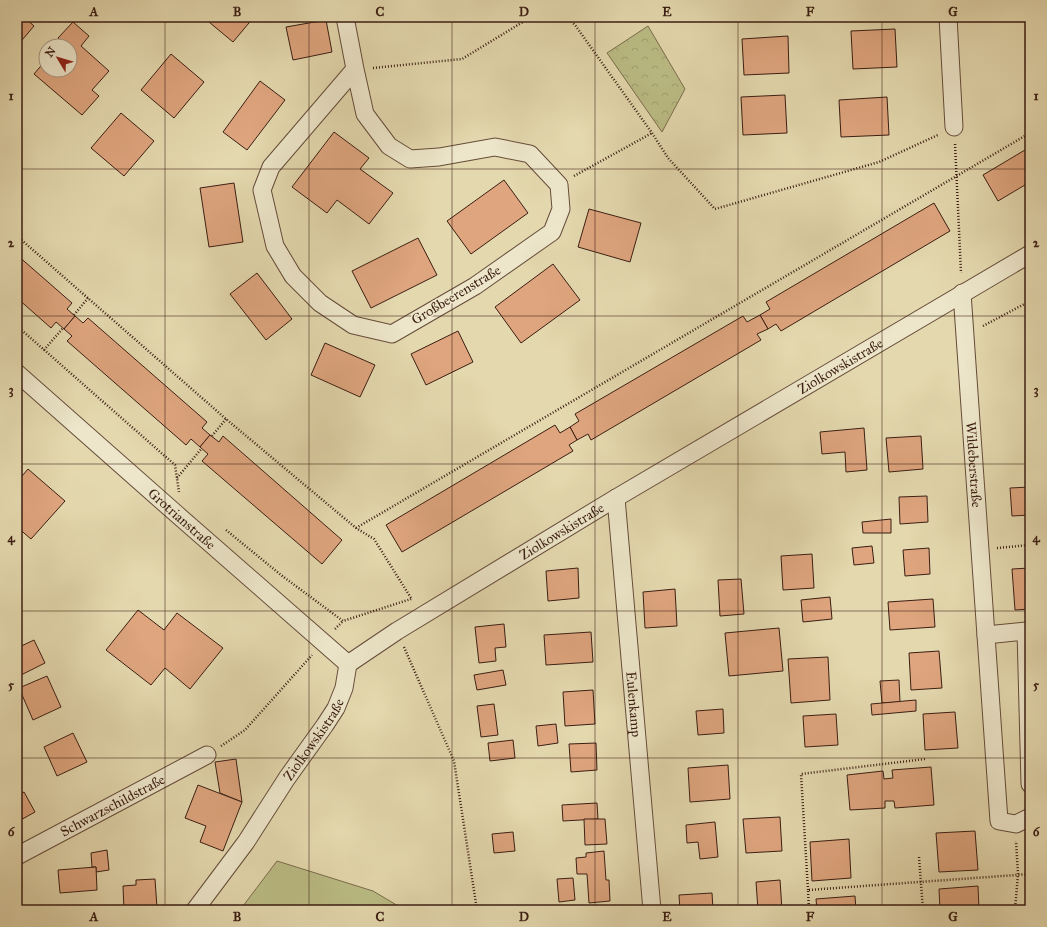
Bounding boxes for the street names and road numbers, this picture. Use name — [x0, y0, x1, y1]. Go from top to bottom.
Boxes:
street label: Großbeerenstraße — [408, 262, 504, 328]
street label: Ziolkowskistraße — [795, 334, 886, 397]
street label: Wildeberstraße — [963, 421, 986, 508]
street label: Grotrianstraße — [145, 484, 219, 553]
street label: Ziolkowskistraße — [516, 499, 607, 563]
street label: Eulenkamp — [623, 671, 645, 738]
street label: Ziolkowskistraße — [280, 696, 347, 784]
street label: Schwarzschildstraße — [57, 770, 168, 840]

